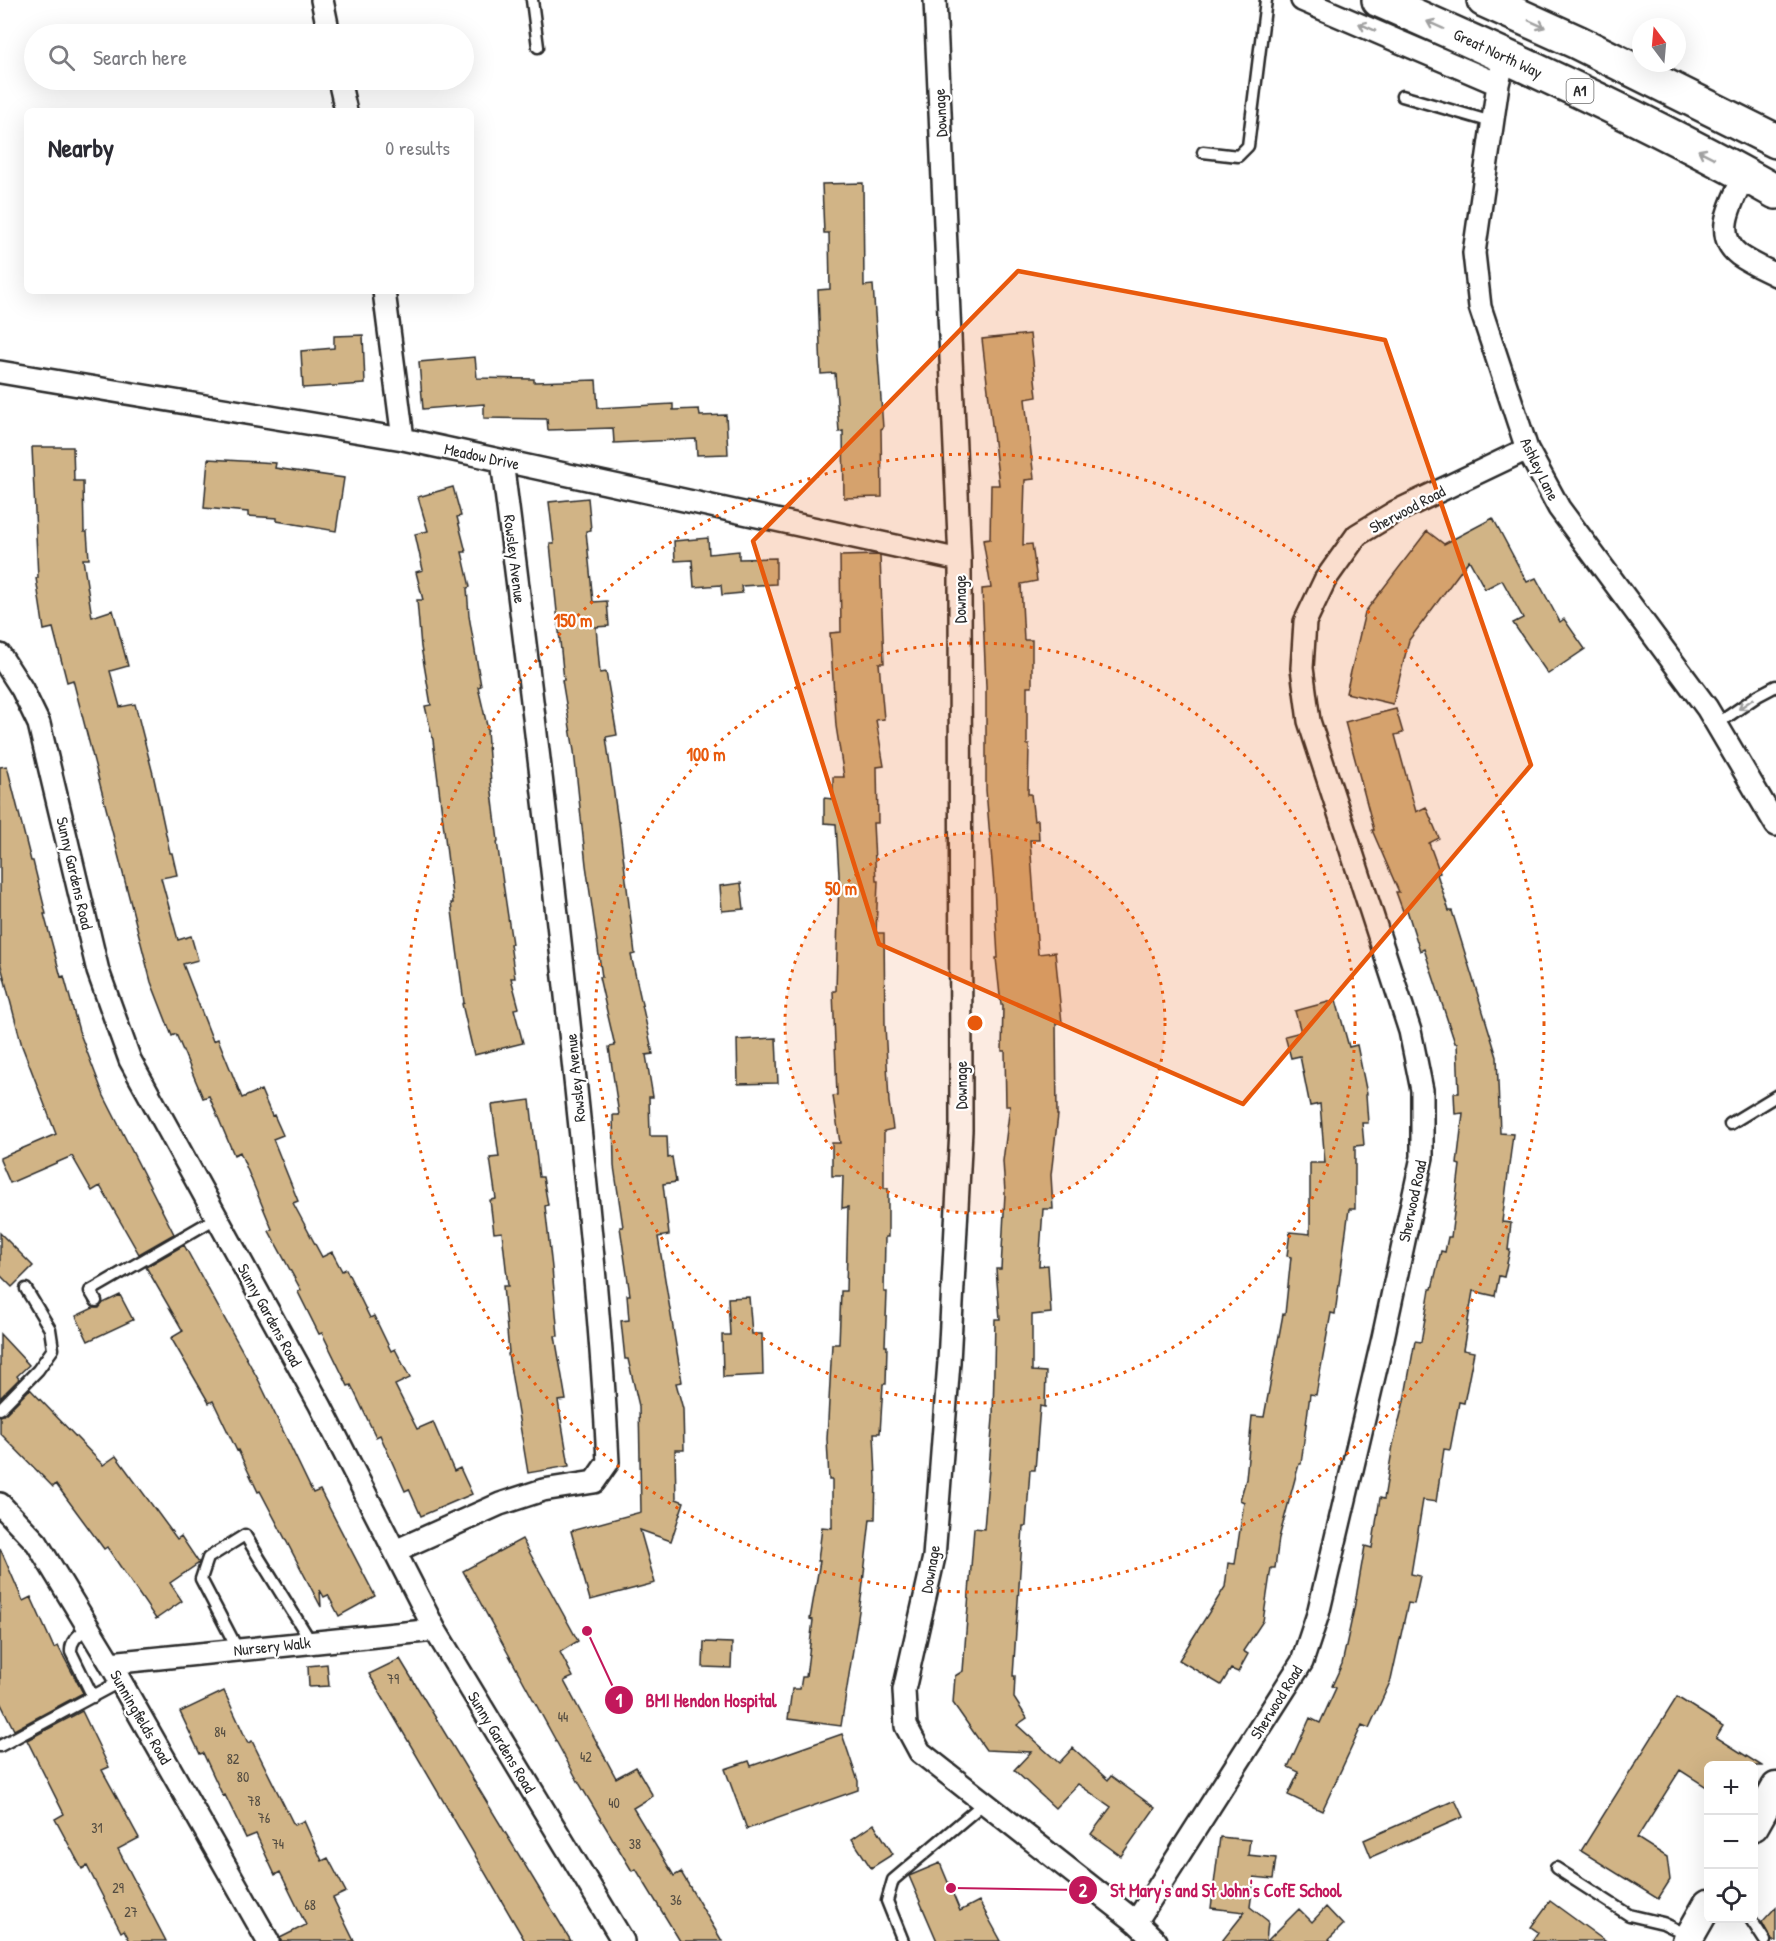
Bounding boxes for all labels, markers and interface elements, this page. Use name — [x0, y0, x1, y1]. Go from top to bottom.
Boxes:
north arrow — [1632, 18, 1686, 72]
one-way arrow — [1427, 19, 1445, 30]
one-way arrow — [1528, 19, 1546, 30]
one-way arrow — [1358, 21, 1376, 32]
street label: Great North Way — [1450, 23, 1546, 83]
search box — [24, 24, 474, 90]
icon: search — [45, 41, 78, 74]
text: Search here — [93, 42, 187, 72]
road number: A1 — [1566, 79, 1594, 103]
street label: Downage — [928, 88, 952, 138]
text: Nearby — [48, 130, 114, 165]
text: 0 results — [385, 134, 450, 161]
one-way arrow — [1698, 148, 1715, 160]
street label: Ashley Lane — [1515, 434, 1565, 505]
street label: Meadow Drive — [443, 437, 522, 475]
street label: Sherwood Road — [1365, 480, 1449, 538]
street label: Rowsley Avenue — [499, 514, 531, 605]
street label: Downage — [949, 574, 971, 623]
text: 150 m — [554, 608, 592, 633]
one-way arrow — [1738, 698, 1755, 710]
text: 100 m — [686, 742, 726, 767]
street label: Sunny Gardens Road — [51, 815, 99, 931]
text: 50 m — [825, 876, 857, 901]
centre of rings — [965, 1013, 985, 1033]
street label: Rowsley Avenue — [559, 1032, 591, 1123]
street label: Downage — [950, 1060, 972, 1109]
street label: Sherwood Road — [1393, 1158, 1431, 1244]
street label: Sunny Gardens Road — [233, 1260, 307, 1370]
street label: Downage — [915, 1543, 945, 1595]
street label: Nursery Walk — [232, 1631, 312, 1661]
street label: Sherwood Road — [1245, 1661, 1307, 1743]
street label: Sunningfields Road — [105, 1666, 177, 1768]
house number: 79 — [387, 1669, 399, 1688]
callout: BMI Hendon Hospital — [604, 1682, 789, 1718]
street label: Sunny Gardens Road — [463, 1687, 541, 1797]
text: 1 — [616, 1688, 623, 1713]
text: BMI Hendon Hospital — [646, 1688, 778, 1714]
house number: 44 — [558, 1707, 568, 1726]
house number: 84 — [214, 1722, 226, 1741]
house number: 42 — [580, 1747, 592, 1766]
house number: 82 — [227, 1749, 240, 1768]
map controls — [1704, 1761, 1758, 1923]
button: + — [1704, 1761, 1758, 1815]
house number: 80 — [237, 1767, 249, 1786]
house number: 78 — [248, 1791, 261, 1810]
house number: 40 — [608, 1793, 620, 1812]
house number: 76 — [258, 1808, 271, 1827]
button: − — [1704, 1815, 1758, 1869]
house number: 31 — [91, 1818, 103, 1837]
house number: 74 — [272, 1834, 284, 1853]
house number: 38 — [629, 1834, 641, 1853]
button: locate — [1704, 1869, 1758, 1923]
callout: St Mary's and St John's CofE School — [1068, 1872, 1353, 1908]
house number: 29 — [112, 1878, 124, 1897]
text: 2 — [1079, 1878, 1088, 1903]
text: St Mary's and St John's CofE School — [1110, 1878, 1343, 1904]
house number: 36 — [670, 1890, 682, 1909]
house number: 68 — [304, 1895, 316, 1914]
house number: 27 — [124, 1902, 138, 1921]

